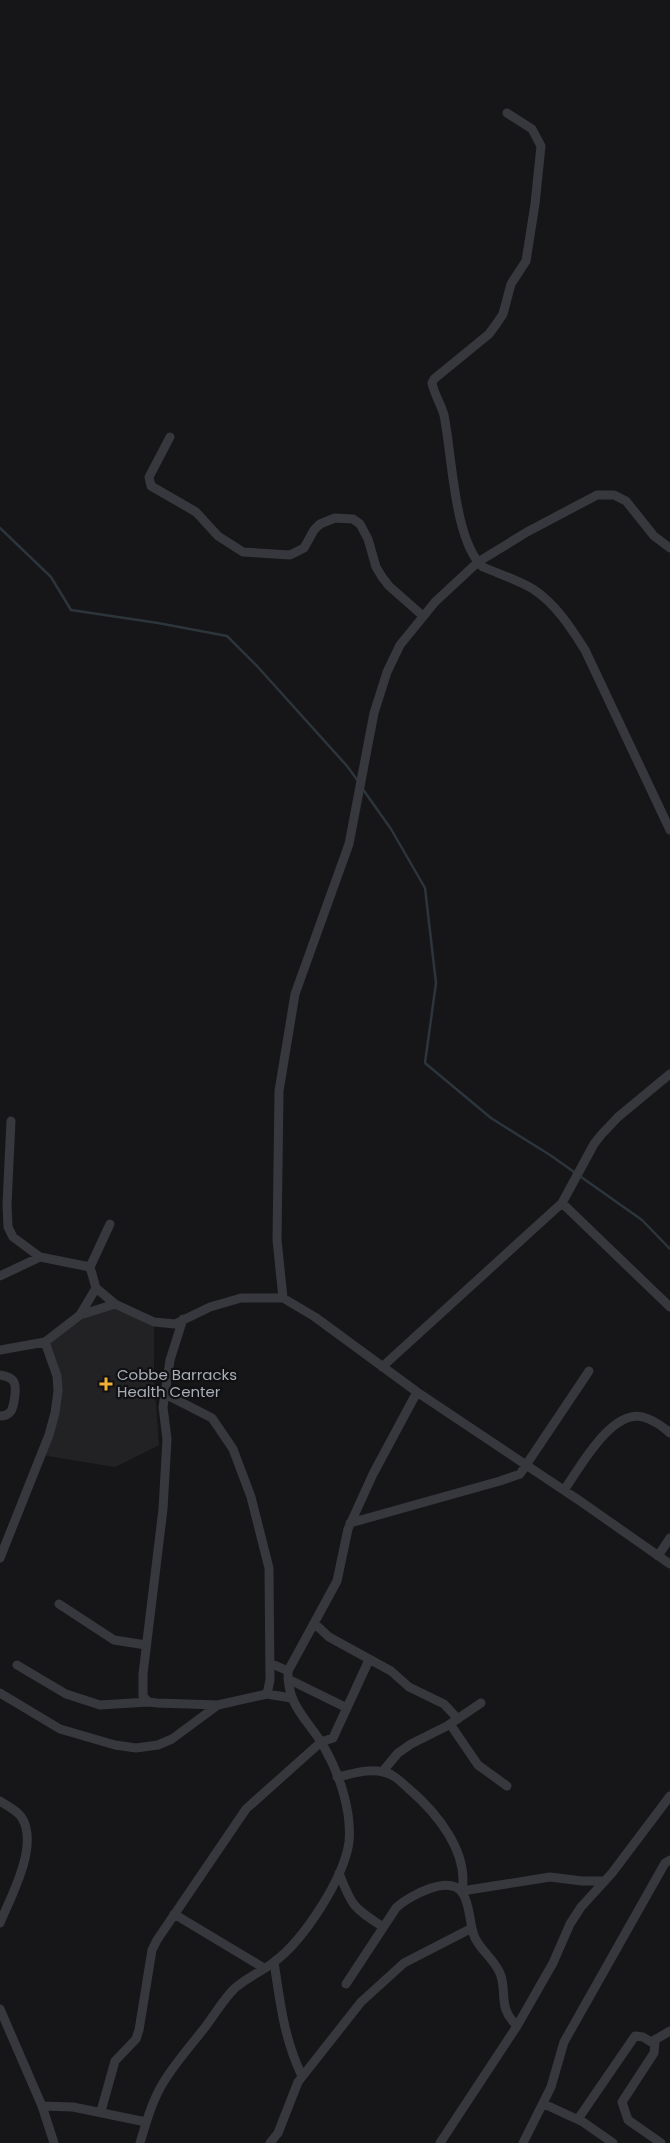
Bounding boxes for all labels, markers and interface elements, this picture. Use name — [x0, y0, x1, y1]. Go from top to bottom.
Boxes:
place label: Cobbe Barracks Health Center — [117, 1364, 237, 1402]
marker: Cobbe Barracks Health Center — [99, 1377, 113, 1391]

